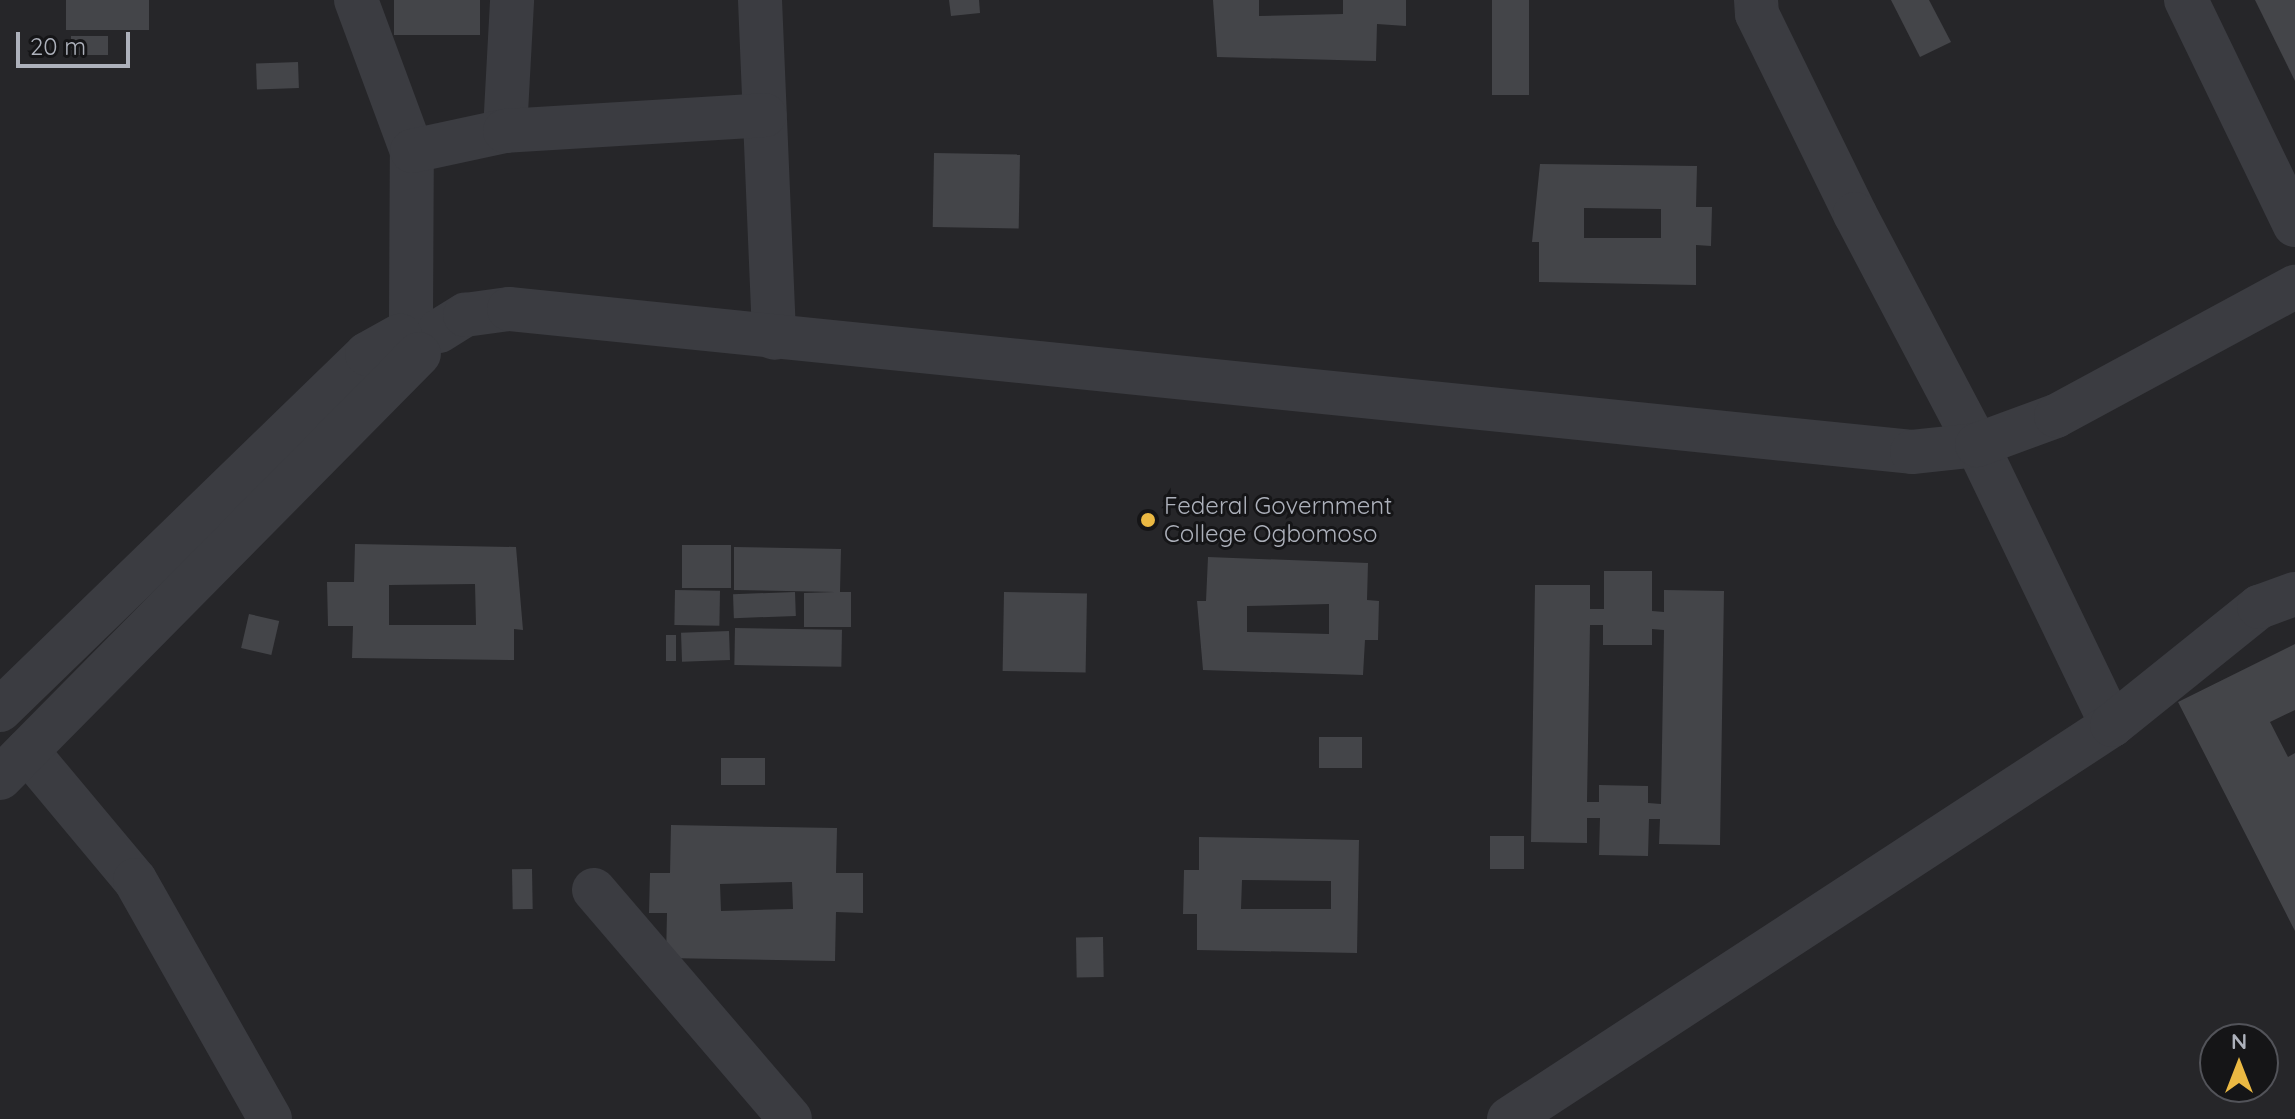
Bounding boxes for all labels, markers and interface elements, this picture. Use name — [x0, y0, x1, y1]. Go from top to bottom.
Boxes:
scale bar — [20, 16, 134, 66]
text: 20 m — [30, 31, 86, 61]
place label: Federal Government College Ogbomoso — [1164, 492, 1392, 548]
marker: Federal Government College Ogbomoso — [1139, 511, 1157, 529]
north arrow — [2199, 1023, 2279, 1103]
text: N — [2231, 1027, 2247, 1055]

